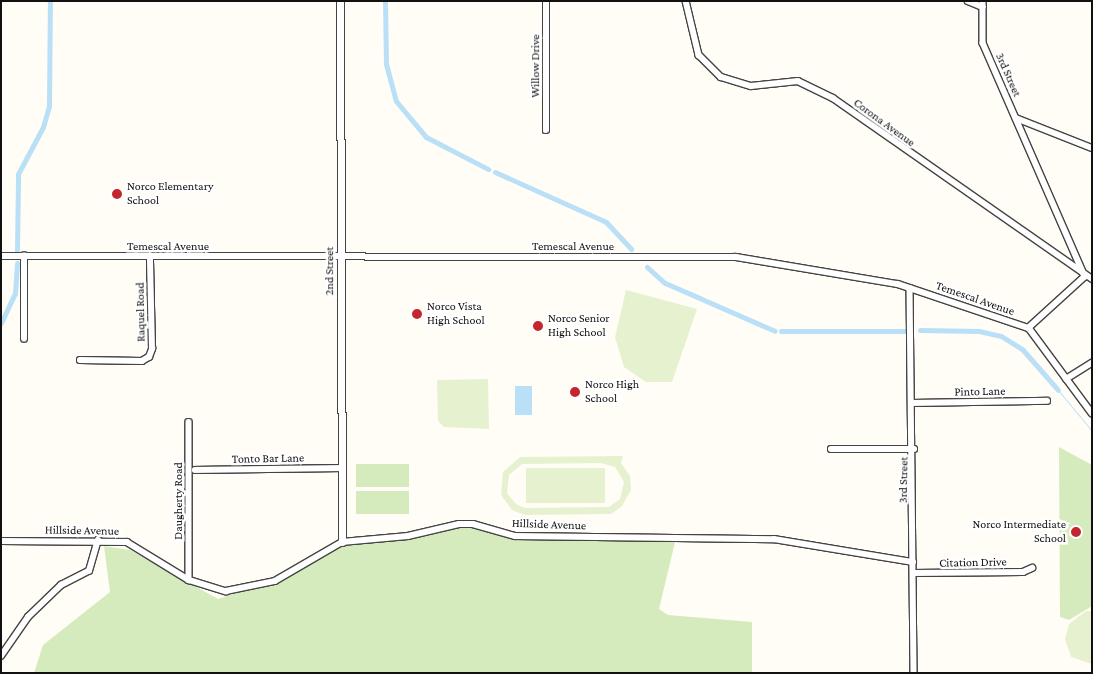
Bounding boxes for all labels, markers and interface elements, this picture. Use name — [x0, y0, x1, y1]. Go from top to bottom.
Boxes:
street label: Willow Drive — [529, 34, 543, 98]
street label: 3rd Street — [992, 51, 1024, 99]
street label: Corona Avenue — [850, 96, 918, 150]
place label: Norco Elementary School — [127, 180, 213, 208]
marker: Norco Elementary School — [111, 188, 123, 200]
street label: Temescal Avenue — [127, 240, 209, 254]
street label: Temescal Avenue — [532, 240, 614, 254]
street label: 2nd Street — [323, 247, 337, 295]
street label: Temescal Avenue — [934, 279, 1016, 319]
street label: Raquel Road — [133, 282, 149, 342]
place label: Norco Vista High School — [427, 300, 485, 328]
marker: Norco Vista High School — [411, 308, 423, 320]
place label: Norco Senior High School — [548, 312, 610, 340]
marker: Norco Senior High School — [532, 320, 544, 332]
place label: Norco High School — [585, 378, 639, 406]
street label: Pinto Lane — [954, 384, 1006, 400]
marker: Norco High School — [569, 386, 581, 398]
street label: Tonto Bar Lane — [232, 451, 304, 467]
street label: 3rd Street — [896, 457, 912, 503]
street label: Daugherty Road — [172, 462, 186, 540]
street label: Hillside Avenue — [512, 517, 586, 533]
place label: Norco Intermediate School — [972, 518, 1066, 546]
street label: Hillside Avenue — [45, 523, 119, 539]
marker: Norco Intermediate School — [1070, 526, 1082, 538]
street label: Citation Drive — [939, 555, 1007, 571]

